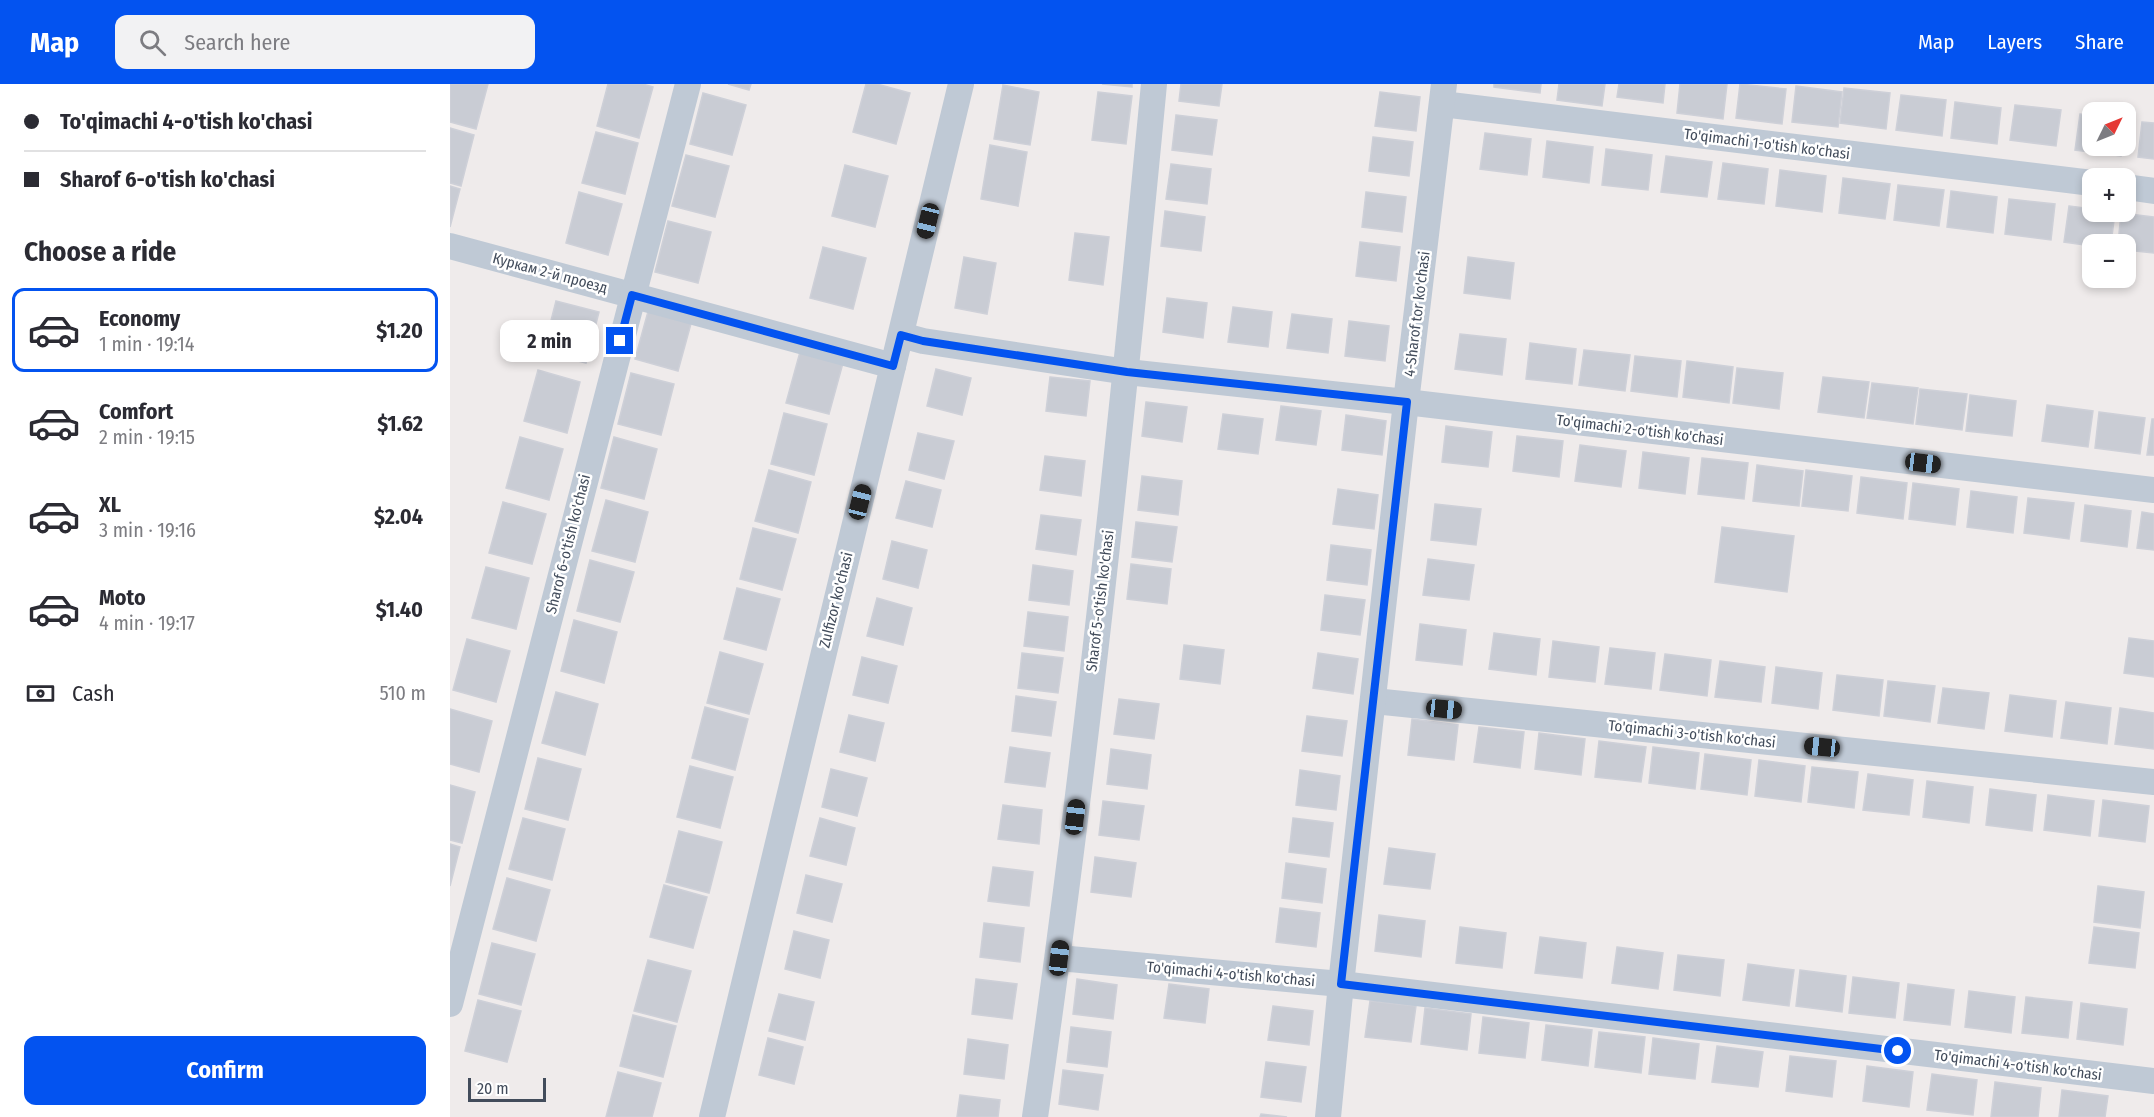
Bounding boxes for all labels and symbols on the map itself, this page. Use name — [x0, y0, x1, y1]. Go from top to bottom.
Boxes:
north arrow — [2082, 102, 2136, 156]
street label: To'qimachi 1-o'tish ko'chasi — [1683, 125, 1851, 163]
car — [915, 201, 941, 241]
street label: Куркам 2-й проезд — [491, 249, 609, 297]
street label: 4-Sharof tor ko'chasi — [1400, 250, 1434, 378]
callout: 2 min — [500, 320, 599, 362]
route end — [606, 327, 633, 354]
street label: To'qimachi 2-o'tish ko'chasi — [1556, 411, 1724, 449]
car — [1904, 452, 1942, 474]
street label: Sharof 6-o'tish ko'chasi — [542, 472, 594, 616]
car — [847, 482, 873, 522]
street label: Sharof 5-o'tish ko'chasi — [1082, 529, 1118, 673]
street label: Zulfizor ko'chasi — [815, 550, 857, 650]
car — [1425, 698, 1463, 720]
street label: To'qimachi 3-o'tish ko'chasi — [1607, 716, 1777, 752]
car — [1803, 736, 1841, 758]
car — [1064, 798, 1086, 836]
car — [1048, 939, 1070, 977]
street label: To'qimachi 4-o'tish ko'chasi — [1146, 958, 1316, 990]
route start — [1884, 1037, 1911, 1064]
street label: To'qimachi 4-o'tish ko'chasi — [1933, 1046, 2103, 1084]
scale bar — [468, 1075, 546, 1102]

